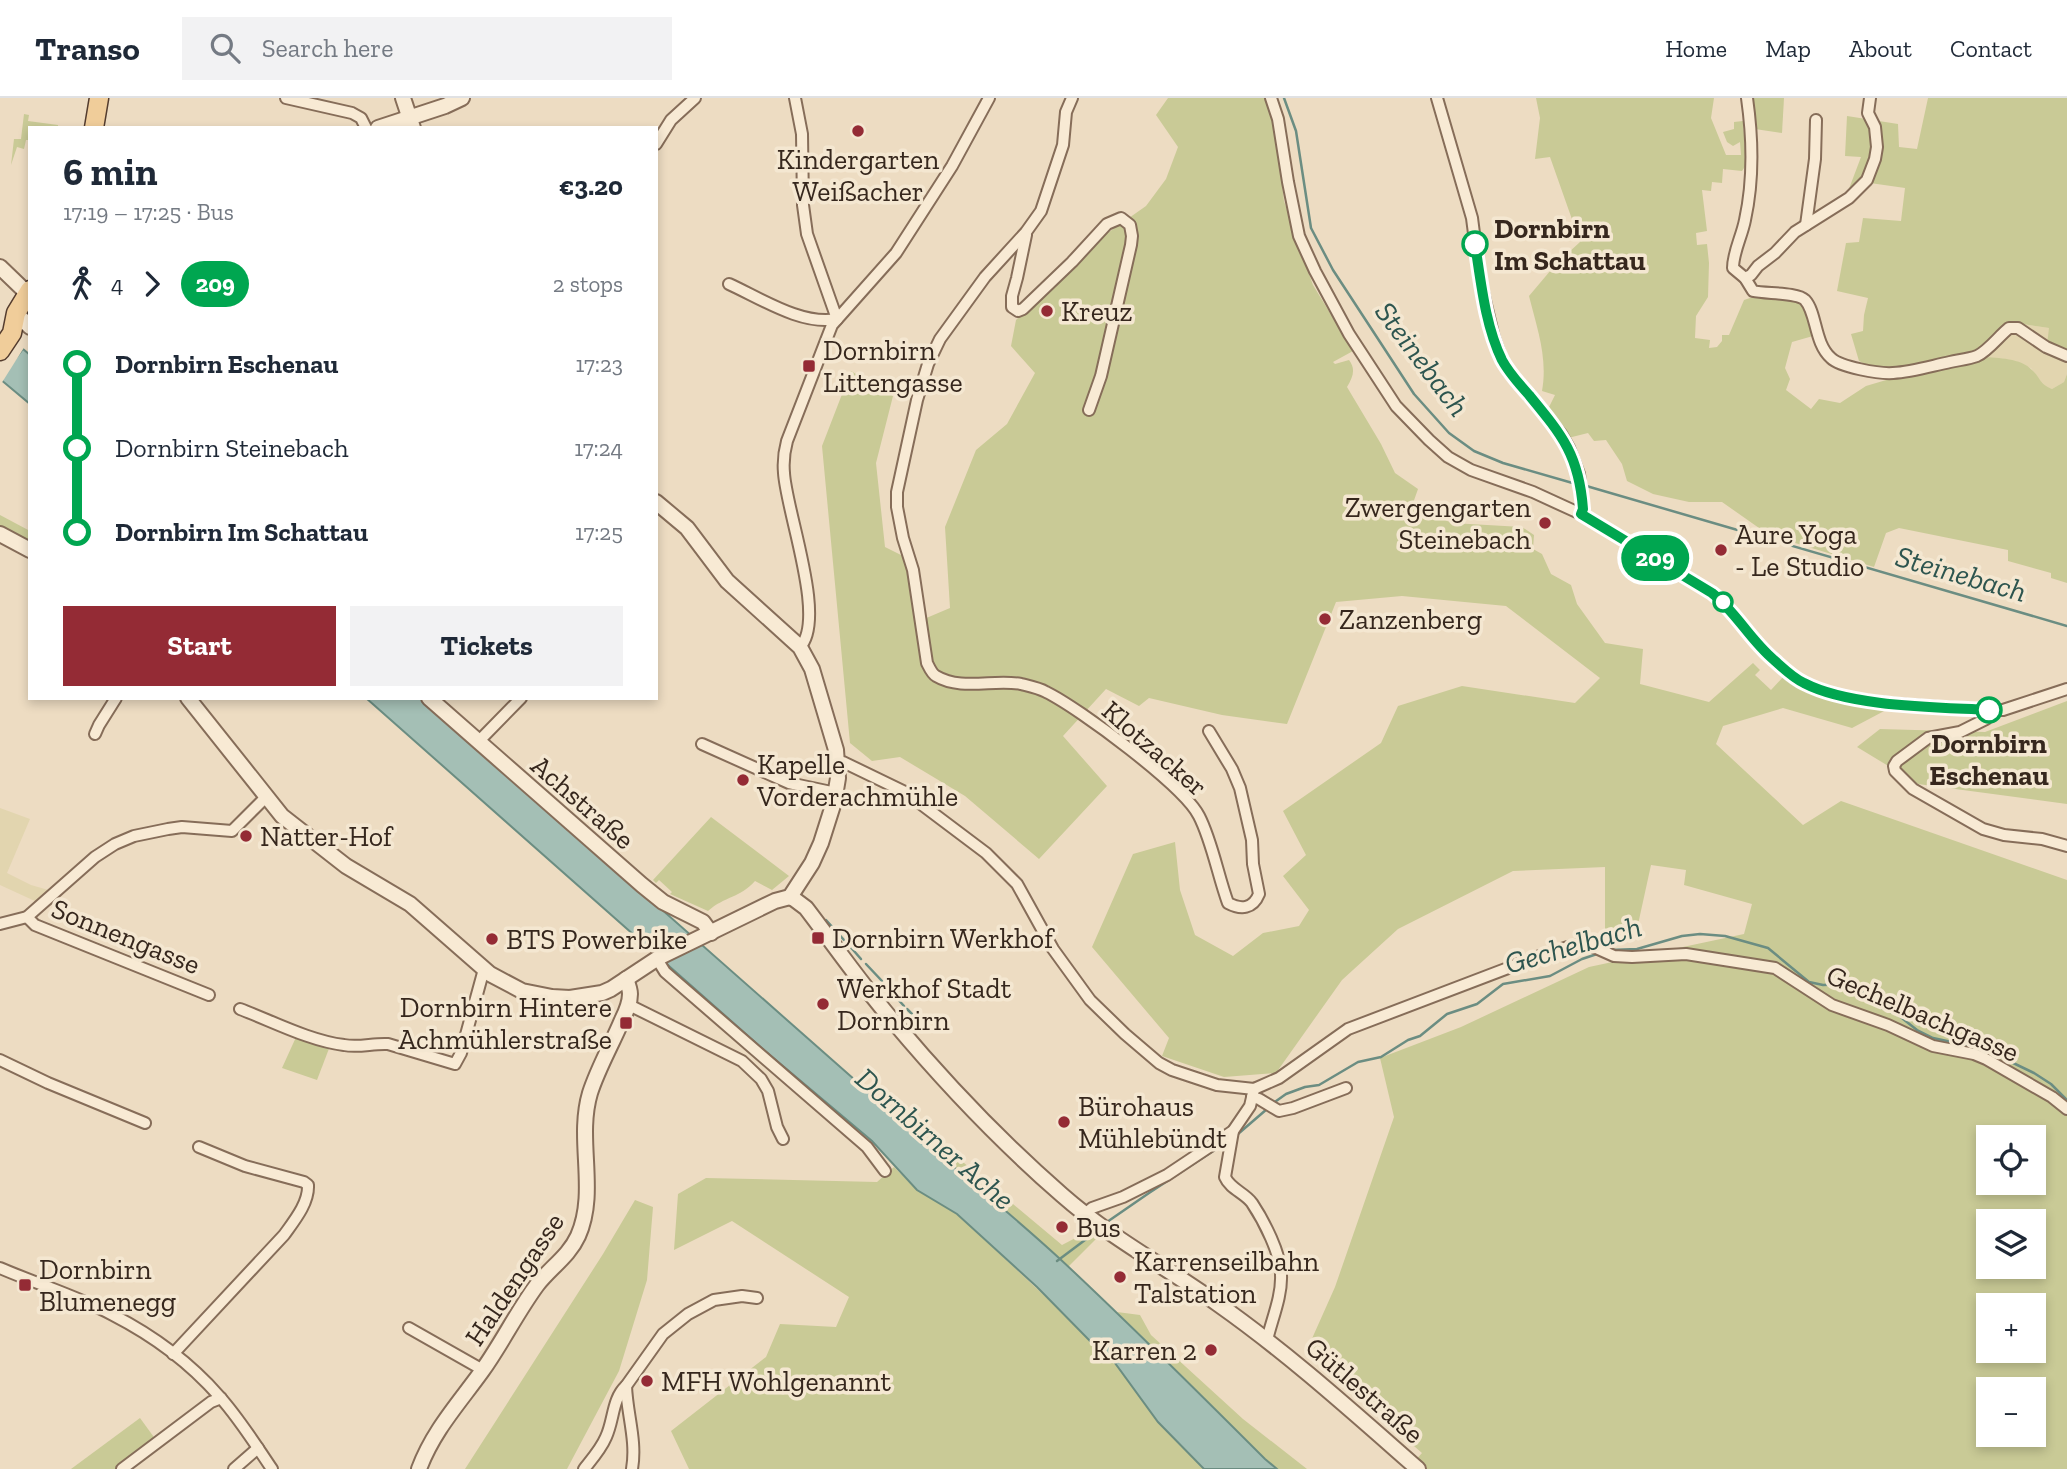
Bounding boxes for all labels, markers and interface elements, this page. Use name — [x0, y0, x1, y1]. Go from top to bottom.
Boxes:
search box — [182, 17, 672, 80]
text: Transo — [35, 29, 140, 68]
icon: search — [206, 29, 244, 67]
text: Search here — [262, 32, 393, 64]
text: Home — [1665, 34, 1727, 63]
text: Map — [1765, 34, 1811, 63]
text: About — [1849, 34, 1912, 63]
text: Contact — [1950, 34, 2032, 63]
marker: Kindergarten Weißacher — [850, 123, 866, 139]
place label: Kindergarten Weißacher — [777, 143, 939, 208]
text: 6 min — [63, 149, 158, 195]
text: €3.20 — [559, 170, 623, 202]
text: 17:19 – 17:25 · Bus — [63, 198, 234, 226]
place label: Dornbirn Im Schattau — [1494, 212, 1646, 277]
marker: Dornbirn Im Schattau — [1462, 231, 1488, 257]
icon: walk — [63, 265, 101, 303]
icon: forward — [133, 265, 171, 303]
text: 209 — [195, 269, 235, 298]
text: 4 — [111, 270, 123, 298]
text: 2 stops — [553, 270, 623, 298]
place label: Kreuz — [1061, 295, 1133, 328]
water label: Steinebach — [1367, 295, 1477, 423]
marker: Kreuz — [1039, 303, 1055, 319]
place label: Dornbirn Littengasse — [823, 334, 963, 399]
text: Dornbirn Eschenau — [115, 348, 339, 380]
text: 17:23 — [575, 350, 623, 378]
marker: Dornbirn Littengasse — [801, 358, 817, 374]
text: Dornbirn Steinebach — [115, 432, 349, 464]
text: 17:24 — [574, 434, 623, 462]
place label: Zwergengarten Steinebach — [1345, 491, 1531, 556]
marker: Zwergengarten Steinebach — [1537, 515, 1553, 531]
text: Dornbirn Im Schattau — [115, 516, 368, 548]
text: 17:25 — [575, 518, 623, 546]
place label: Aure Yoga - Le Studio — [1735, 518, 1864, 583]
line badge: 209 — [1615, 535, 1695, 581]
water label: Steinebach — [1892, 538, 2030, 610]
marker: Aure Yoga - Le Studio — [1713, 542, 1729, 558]
text: 209 — [1635, 543, 1675, 572]
unlabelled marker — [1713, 592, 1733, 612]
place label: Zanzenberg — [1339, 603, 1482, 636]
button: Start — [63, 606, 336, 686]
button: Tickets — [350, 606, 623, 686]
marker: Zanzenberg — [1317, 611, 1333, 627]
street label: Klotzacker — [1095, 694, 1214, 803]
marker: Dornbirn Eschenau — [1976, 697, 2002, 723]
place label: Dornbirn Eschenau — [1929, 727, 2049, 792]
place label: Kapelle Vorderachmühle — [756, 748, 958, 813]
street label: Achstraße — [524, 749, 641, 856]
marker: Kapelle Vorderachmühle — [735, 772, 751, 788]
place label: Natter-Hof — [260, 820, 394, 853]
marker: Natter-Hof — [238, 828, 254, 844]
street label: Sonnengasse — [47, 892, 205, 981]
water label: Gechelbach — [1500, 908, 1646, 982]
place label: Dornbirn Werkhof — [832, 922, 1055, 955]
place label: BTS Powerbike — [506, 923, 687, 956]
marker: Dornbirn Werkhof — [810, 930, 826, 946]
marker: BTS Powerbike — [484, 931, 500, 947]
street label: Gechelbachgasse — [1822, 958, 2024, 1069]
place label: Werkhof Stadt Dornbirn — [837, 972, 1012, 1037]
place label: Dornbirn Hintere Achmühlerstraße — [398, 991, 612, 1056]
marker: Werkhof Stadt Dornbirn — [815, 996, 831, 1012]
marker: Dornbirn Hintere Achmühlerstraße — [618, 1015, 634, 1031]
water label: Dornbirner Ache — [848, 1060, 1022, 1218]
place label: Bürohaus Mühlebündt — [1078, 1090, 1227, 1155]
marker: Bürohaus Mühlebündt — [1056, 1114, 1072, 1130]
map controls — [1976, 1125, 2046, 1447]
button: locate — [1976, 1125, 2046, 1195]
street label: Haldengasse — [458, 1207, 571, 1352]
button: layers — [1976, 1209, 2046, 1279]
place label: Bus — [1076, 1211, 1121, 1244]
marker: Bus — [1054, 1219, 1070, 1235]
place label: Karrenseilbahn Talstation — [1134, 1245, 1319, 1310]
place label: Dornbirn Blumenegg — [39, 1253, 176, 1318]
marker: Karrenseilbahn Talstation — [1112, 1269, 1128, 1285]
marker: Dornbirn Blumenegg — [17, 1277, 33, 1293]
button: + — [1976, 1293, 2046, 1363]
street label: Gütlestraße — [1299, 1330, 1430, 1451]
place label: Karren 2 — [1092, 1334, 1197, 1367]
marker: Karren 2 — [1203, 1342, 1219, 1358]
place label: MFH Wohlgenannt — [661, 1365, 891, 1398]
marker: MFH Wohlgenannt — [639, 1373, 655, 1389]
button: − — [1976, 1377, 2046, 1447]

